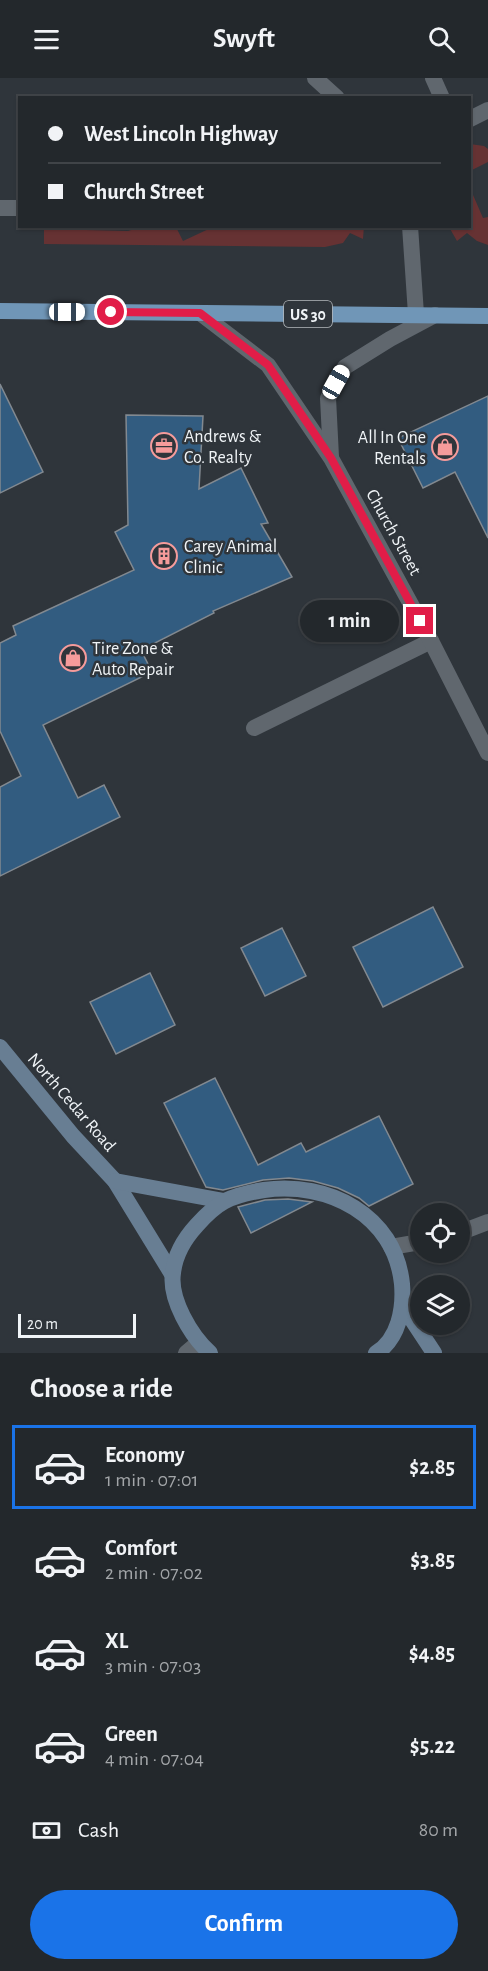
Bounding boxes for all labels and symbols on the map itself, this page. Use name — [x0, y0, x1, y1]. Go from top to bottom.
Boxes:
route start — [97, 298, 124, 325]
road number: US 30 — [284, 301, 332, 327]
car — [49, 303, 85, 321]
car — [319, 362, 353, 402]
place label: Andrews & Co. Realty — [184, 428, 262, 467]
place label: All In One Rentals — [358, 429, 426, 468]
office icon: Andrews & Co. Realty — [149, 431, 179, 461]
shop icon: All In One Rentals — [430, 432, 460, 462]
street label: Church Street — [362, 487, 424, 579]
place label: Carey Animal Clinic — [184, 538, 277, 577]
building icon: Carey Animal Clinic — [149, 541, 179, 571]
callout: 1 min — [300, 600, 399, 642]
route end — [406, 607, 433, 634]
place label: Tire Zone & Auto Repair — [92, 640, 174, 679]
shop icon: Tire Zone & Auto Repair — [58, 643, 88, 673]
street label: North Cedar Road — [24, 1050, 119, 1155]
scale bar — [18, 1311, 136, 1338]

